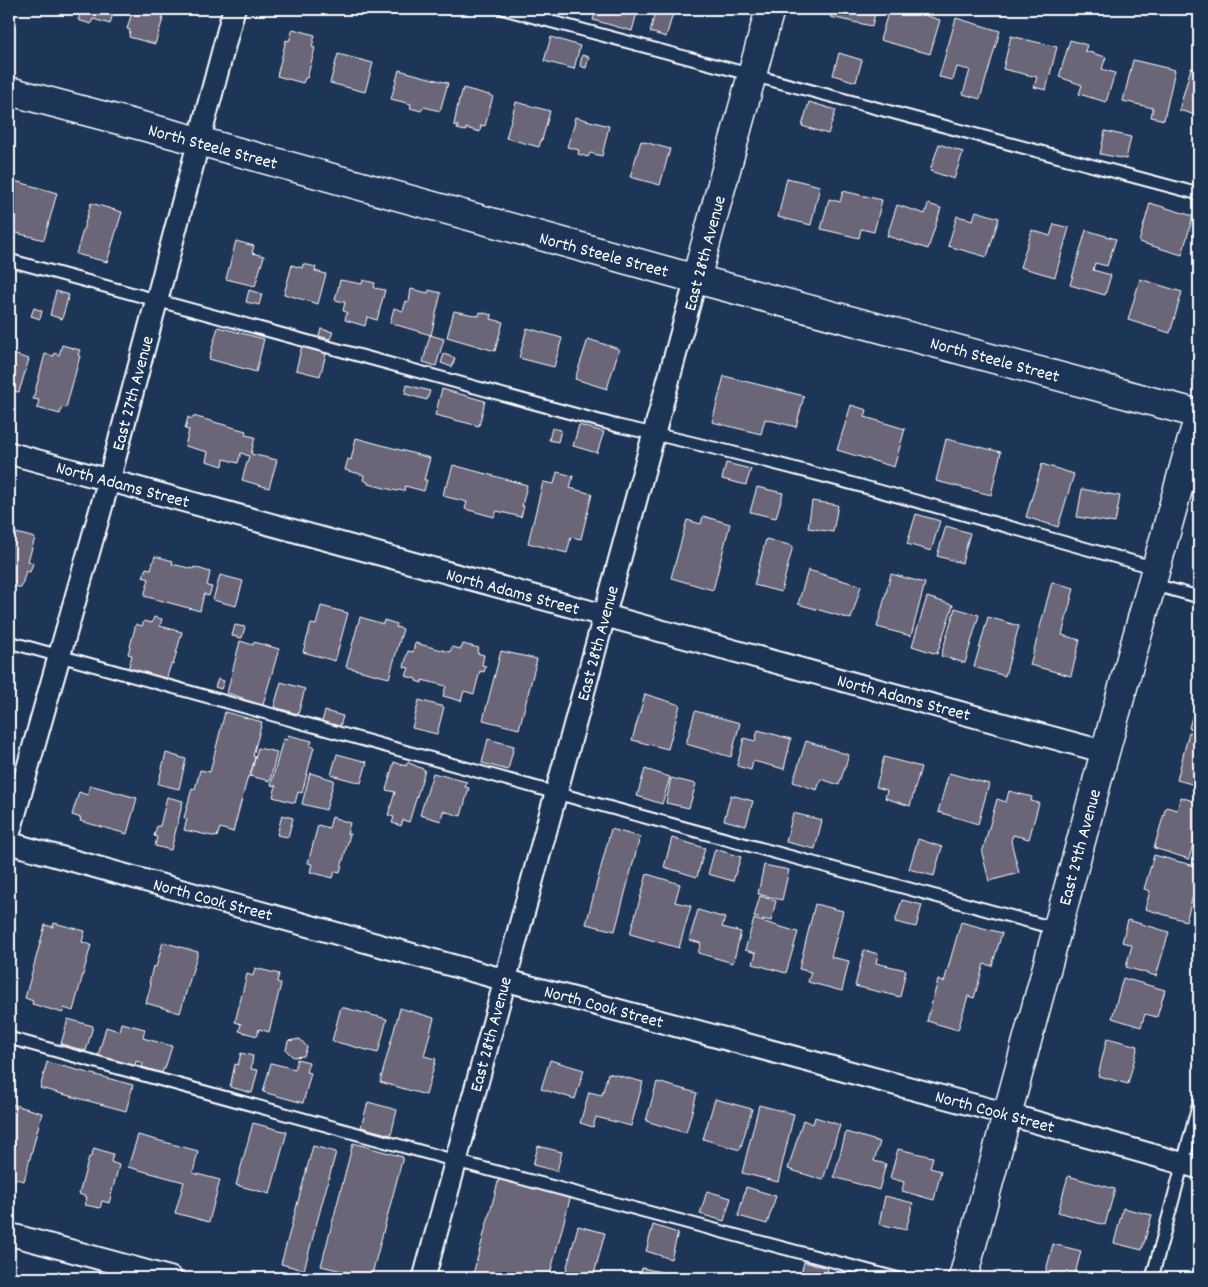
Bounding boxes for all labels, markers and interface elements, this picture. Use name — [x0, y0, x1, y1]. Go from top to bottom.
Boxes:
street label: North Steele Street — [145, 119, 280, 178]
street label: East 28th Avenue — [679, 193, 734, 314]
street label: North Steele Street — [536, 227, 671, 286]
street label: North Steele Street — [927, 332, 1062, 391]
street label: East 27th Avenue — [107, 333, 162, 454]
street label: North Adams Street — [53, 457, 192, 516]
street label: North Adams Street — [443, 564, 582, 623]
street label: East 28th Avenue — [572, 583, 627, 704]
street label: North Adams Street — [834, 670, 973, 729]
street label: East 29th Avenue — [1054, 787, 1109, 909]
street label: North Cook Street — [150, 873, 275, 929]
street label: East 28th Avenue — [465, 974, 520, 1095]
street label: North Cook Street — [541, 980, 666, 1036]
street label: North Cook Street — [932, 1085, 1057, 1141]

